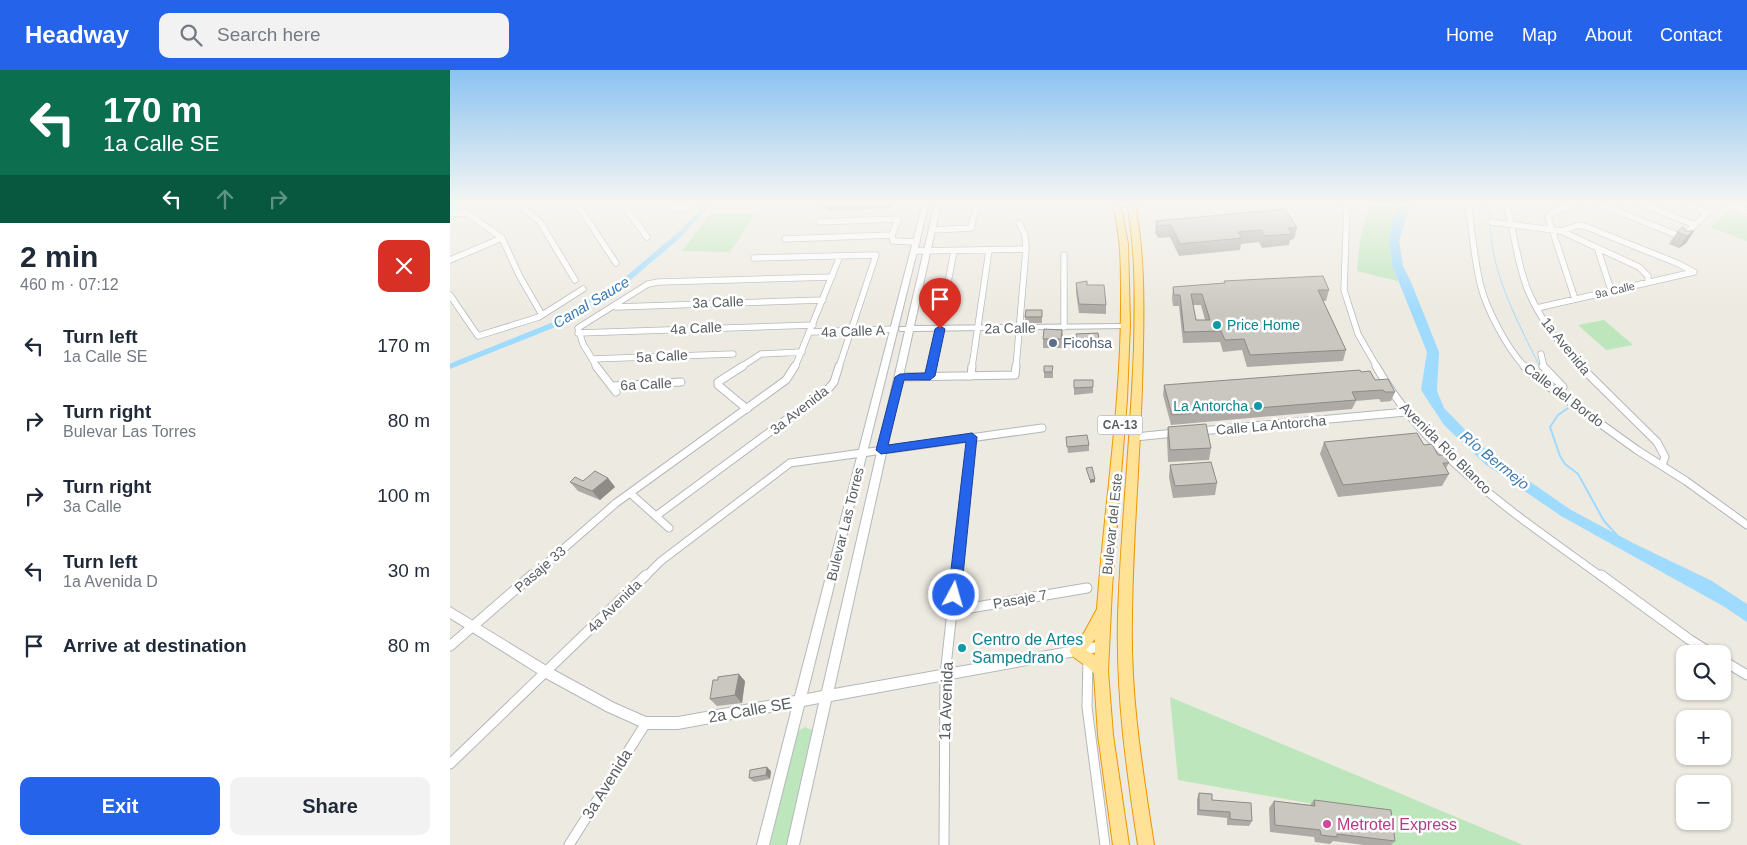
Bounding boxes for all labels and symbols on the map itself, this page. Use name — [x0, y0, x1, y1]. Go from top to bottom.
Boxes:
water label: Canal Sauce — [550, 273, 632, 331]
pin — [919, 278, 961, 329]
street label: 9a Calle — [1594, 280, 1636, 300]
street label: 3a Calle — [692, 293, 744, 311]
street label: 1a Avenida — [1538, 314, 1594, 378]
place label: Price Home — [1227, 317, 1300, 333]
street label: 4a Calle — [670, 319, 722, 337]
marker: Price Home — [1211, 319, 1223, 331]
street label: 2a Calle — [984, 320, 1036, 336]
street label: 4a Calle A — [821, 322, 886, 340]
place label: Ficohsa — [1063, 335, 1112, 351]
marker: Ficohsa — [1047, 337, 1059, 349]
street label: 5a Calle — [636, 347, 688, 365]
street label: Calle del Bordo — [1521, 360, 1607, 430]
street label: 6a Calle — [620, 375, 672, 393]
street label: 3a Avenida — [767, 382, 831, 438]
place label: La Antorcha — [1173, 398, 1248, 414]
street label: Avenida Río Blanco — [1397, 399, 1495, 497]
marker: La Antorcha — [1252, 400, 1264, 412]
street label: Calle La Antorcha — [1215, 412, 1327, 438]
road number: CA-13 — [1098, 416, 1142, 434]
water label: Río Bermejo — [1457, 427, 1533, 493]
street label: Bulevar Las Torres — [823, 466, 867, 582]
street label: Bulevar del Este — [1099, 472, 1125, 576]
street label: Pasaje 33 — [511, 542, 569, 595]
position arrow — [927, 568, 979, 620]
street label: 4a Avenida — [584, 576, 645, 636]
street label: Pasaje 7 — [992, 586, 1048, 612]
place label: Centro de Artes Sampedrano — [972, 631, 1083, 666]
marker: Centro de Artes Sampedrano — [956, 642, 968, 654]
street label: 1a Avenida — [936, 661, 956, 741]
street label: 2a Calle SE — [707, 694, 793, 726]
street label: 3a Avenida — [579, 746, 635, 822]
place label: Metrotel Express — [1337, 816, 1457, 833]
marker: Metrotel Express — [1321, 818, 1333, 830]

